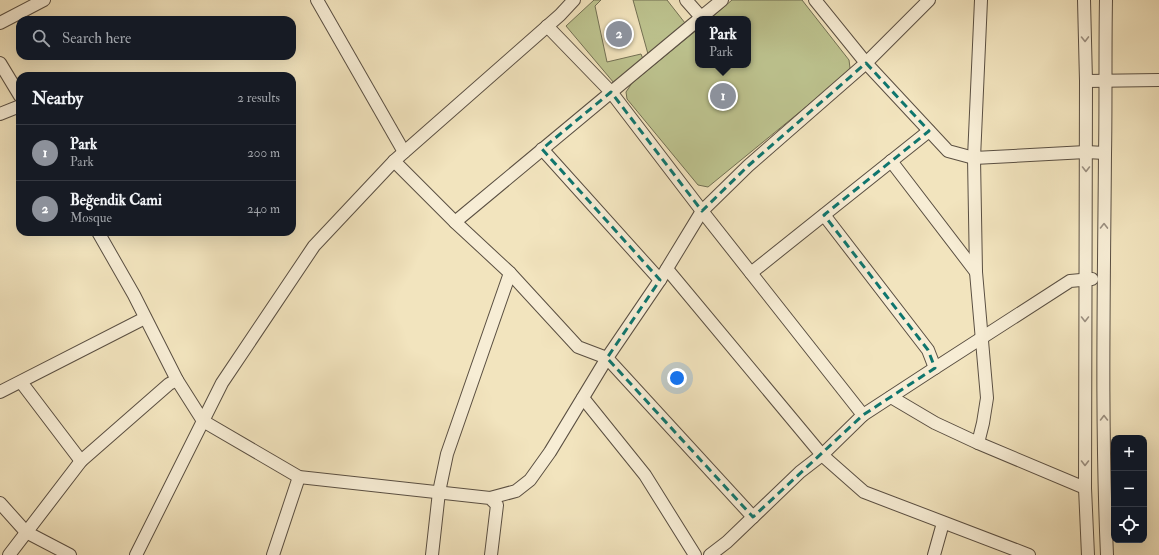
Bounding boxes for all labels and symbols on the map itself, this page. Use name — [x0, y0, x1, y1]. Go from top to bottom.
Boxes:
pin: 2 — [606, 19, 632, 49]
one-way arrow — [1081, 36, 1089, 42]
pin: 1 — [710, 81, 736, 111]
one-way arrow — [1082, 166, 1090, 172]
one-way arrow — [1100, 223, 1108, 229]
one-way arrow — [1081, 316, 1089, 322]
your location — [667, 368, 687, 388]
one-way arrow — [1100, 415, 1108, 421]
one-way arrow — [1081, 460, 1089, 466]

